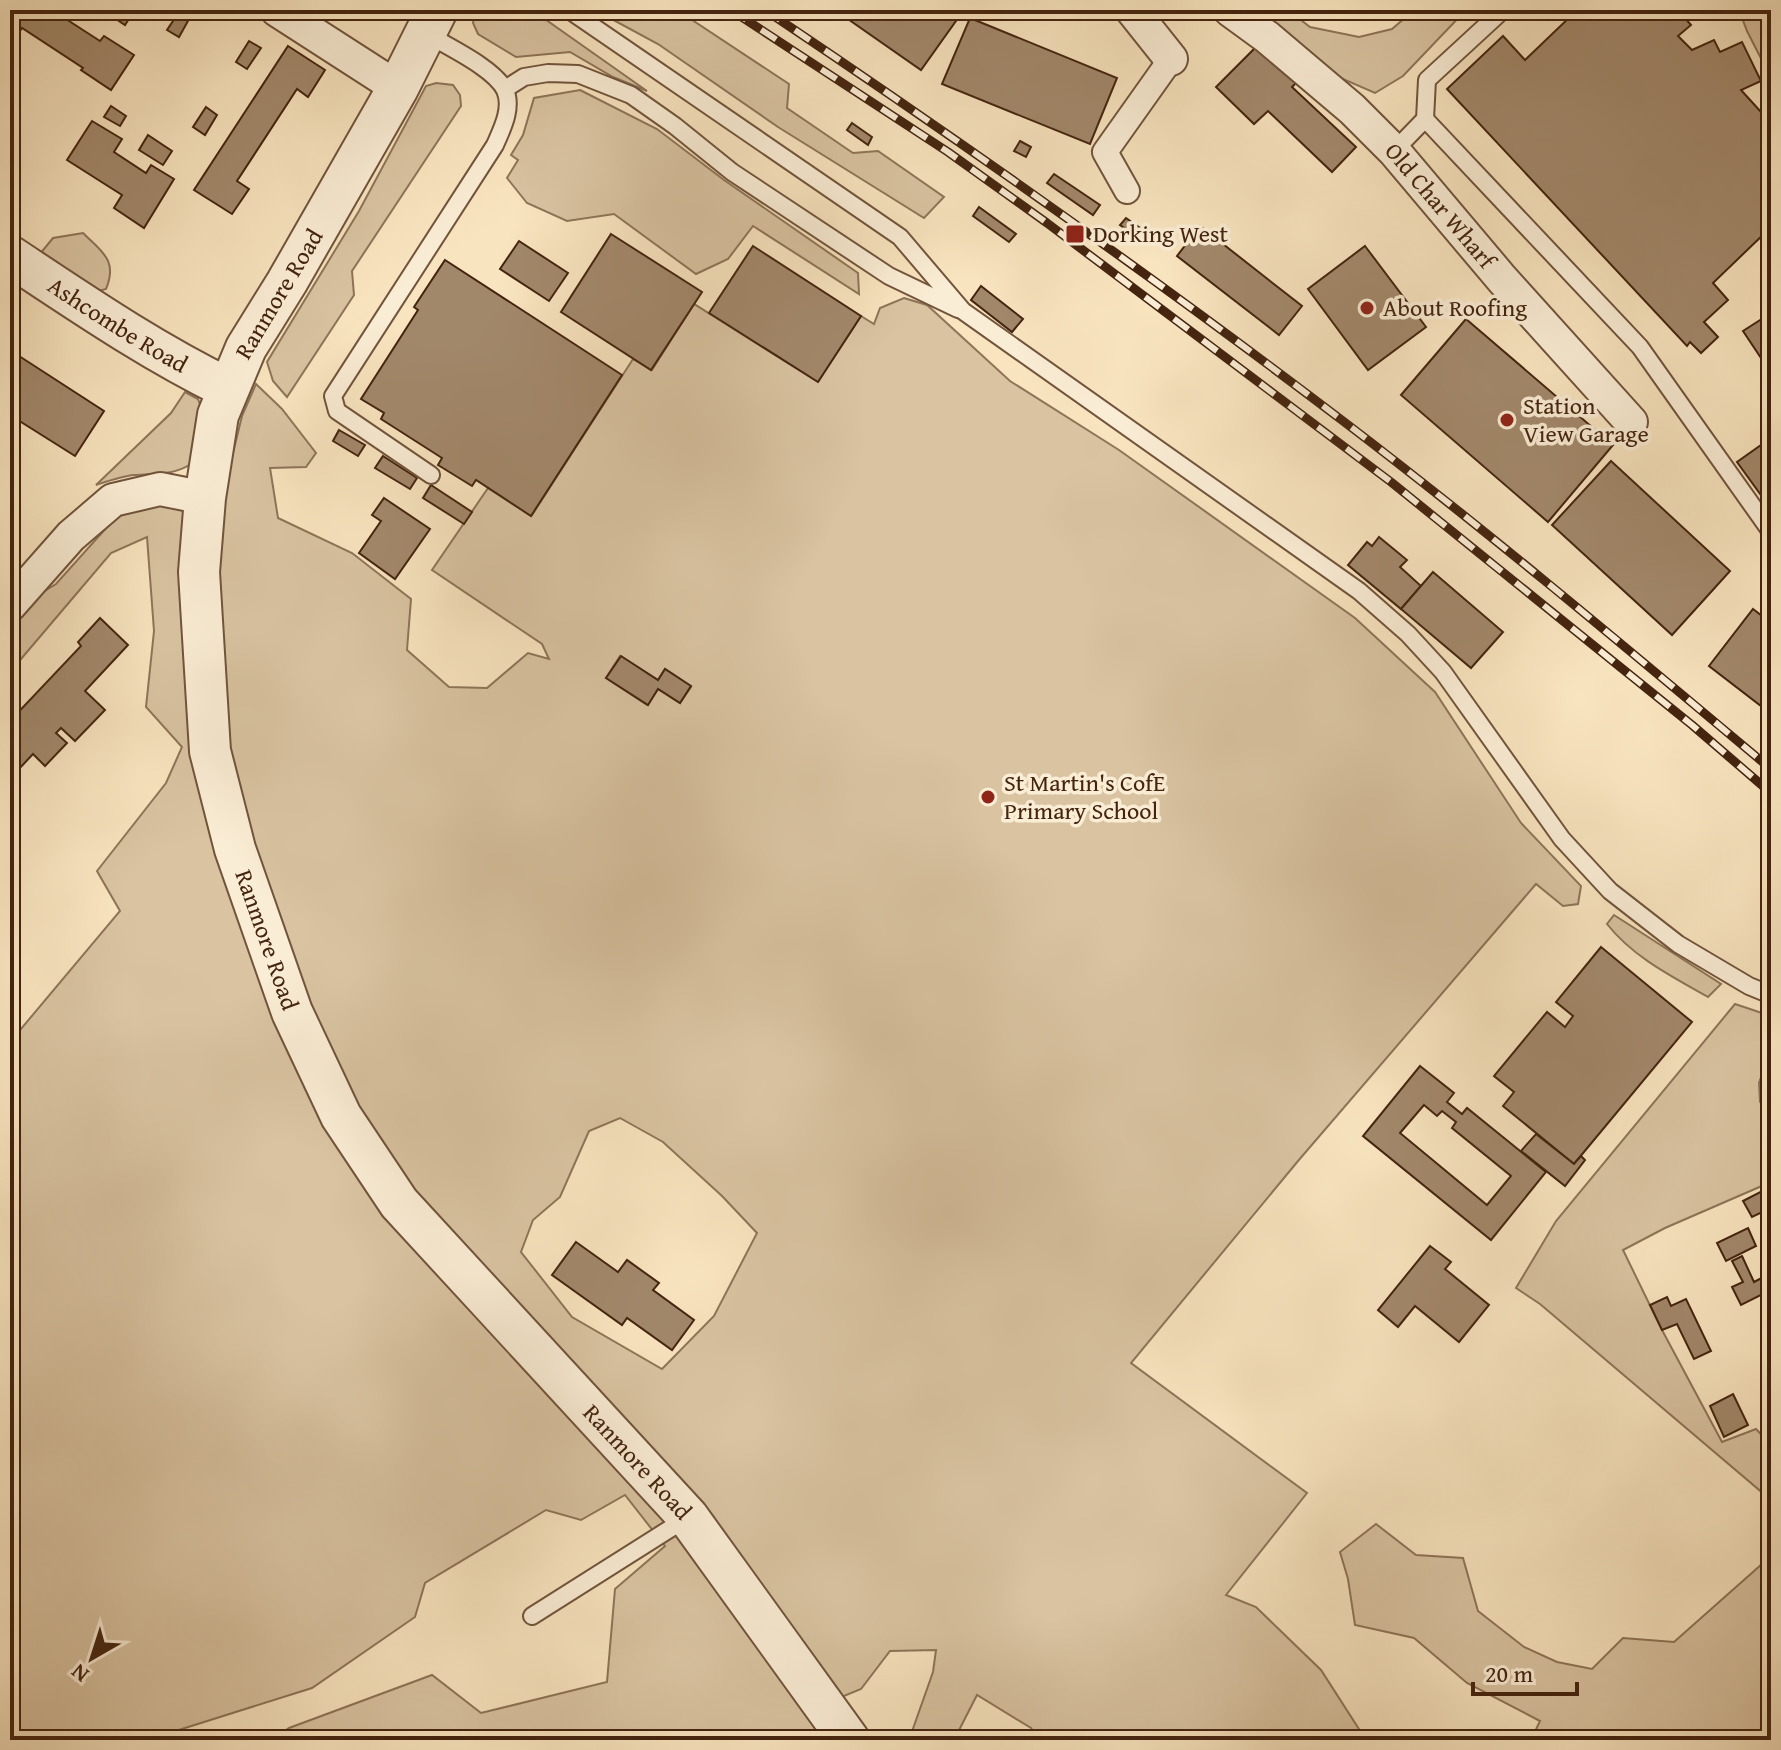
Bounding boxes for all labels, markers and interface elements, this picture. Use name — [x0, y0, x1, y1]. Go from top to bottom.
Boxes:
street label: Old Char Wharf — [1377, 135, 1505, 278]
place label: Dorking West — [1093, 216, 1229, 251]
street label: Ranmore Road — [226, 222, 331, 366]
marker: Dorking West — [1064, 223, 1086, 245]
street label: Ashcombe Road — [41, 268, 195, 382]
place label: About Roofing — [1383, 290, 1527, 325]
marker: About Roofing — [1358, 299, 1376, 317]
place label: Station View Garage — [1523, 388, 1649, 451]
marker: Station View Garage — [1498, 411, 1516, 429]
place label: St Martin's CofE Primary School — [1004, 765, 1165, 828]
marker: St Martin's CofE Primary School — [979, 788, 997, 806]
street label: Ranmore Road — [226, 865, 308, 1015]
street label: Ranmore Road — [575, 1396, 700, 1528]
north arrow — [52, 1618, 132, 1698]
scale bar — [1473, 1646, 1577, 1696]
text: N — [63, 1656, 95, 1691]
text: 20 m — [1485, 1656, 1533, 1691]

